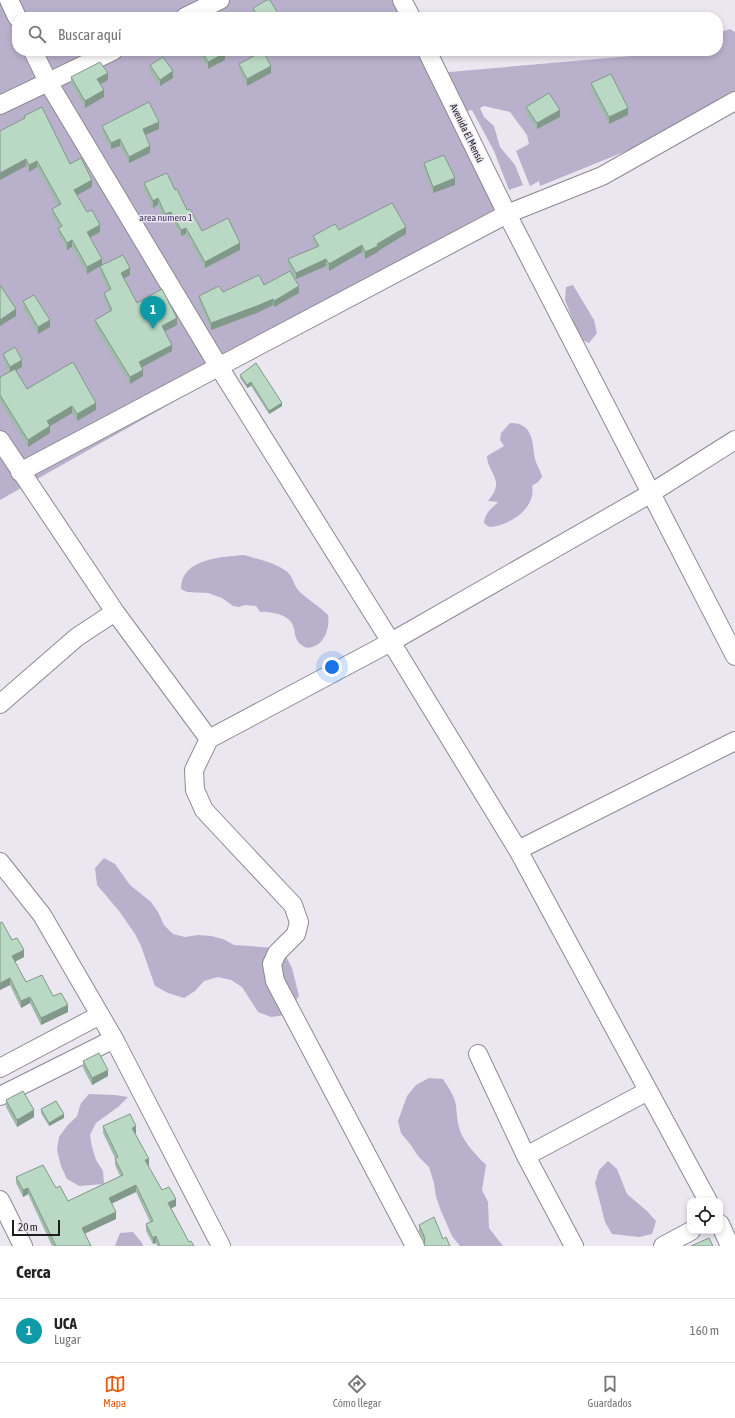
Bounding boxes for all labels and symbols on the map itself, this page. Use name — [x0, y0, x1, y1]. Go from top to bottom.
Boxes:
street label: Avenida El Mensú — [448, 102, 486, 164]
park label: area numero 1 — [139, 212, 193, 223]
pin: 1 — [140, 296, 166, 329]
your location — [322, 657, 342, 677]
scale bar — [12, 1218, 60, 1237]

